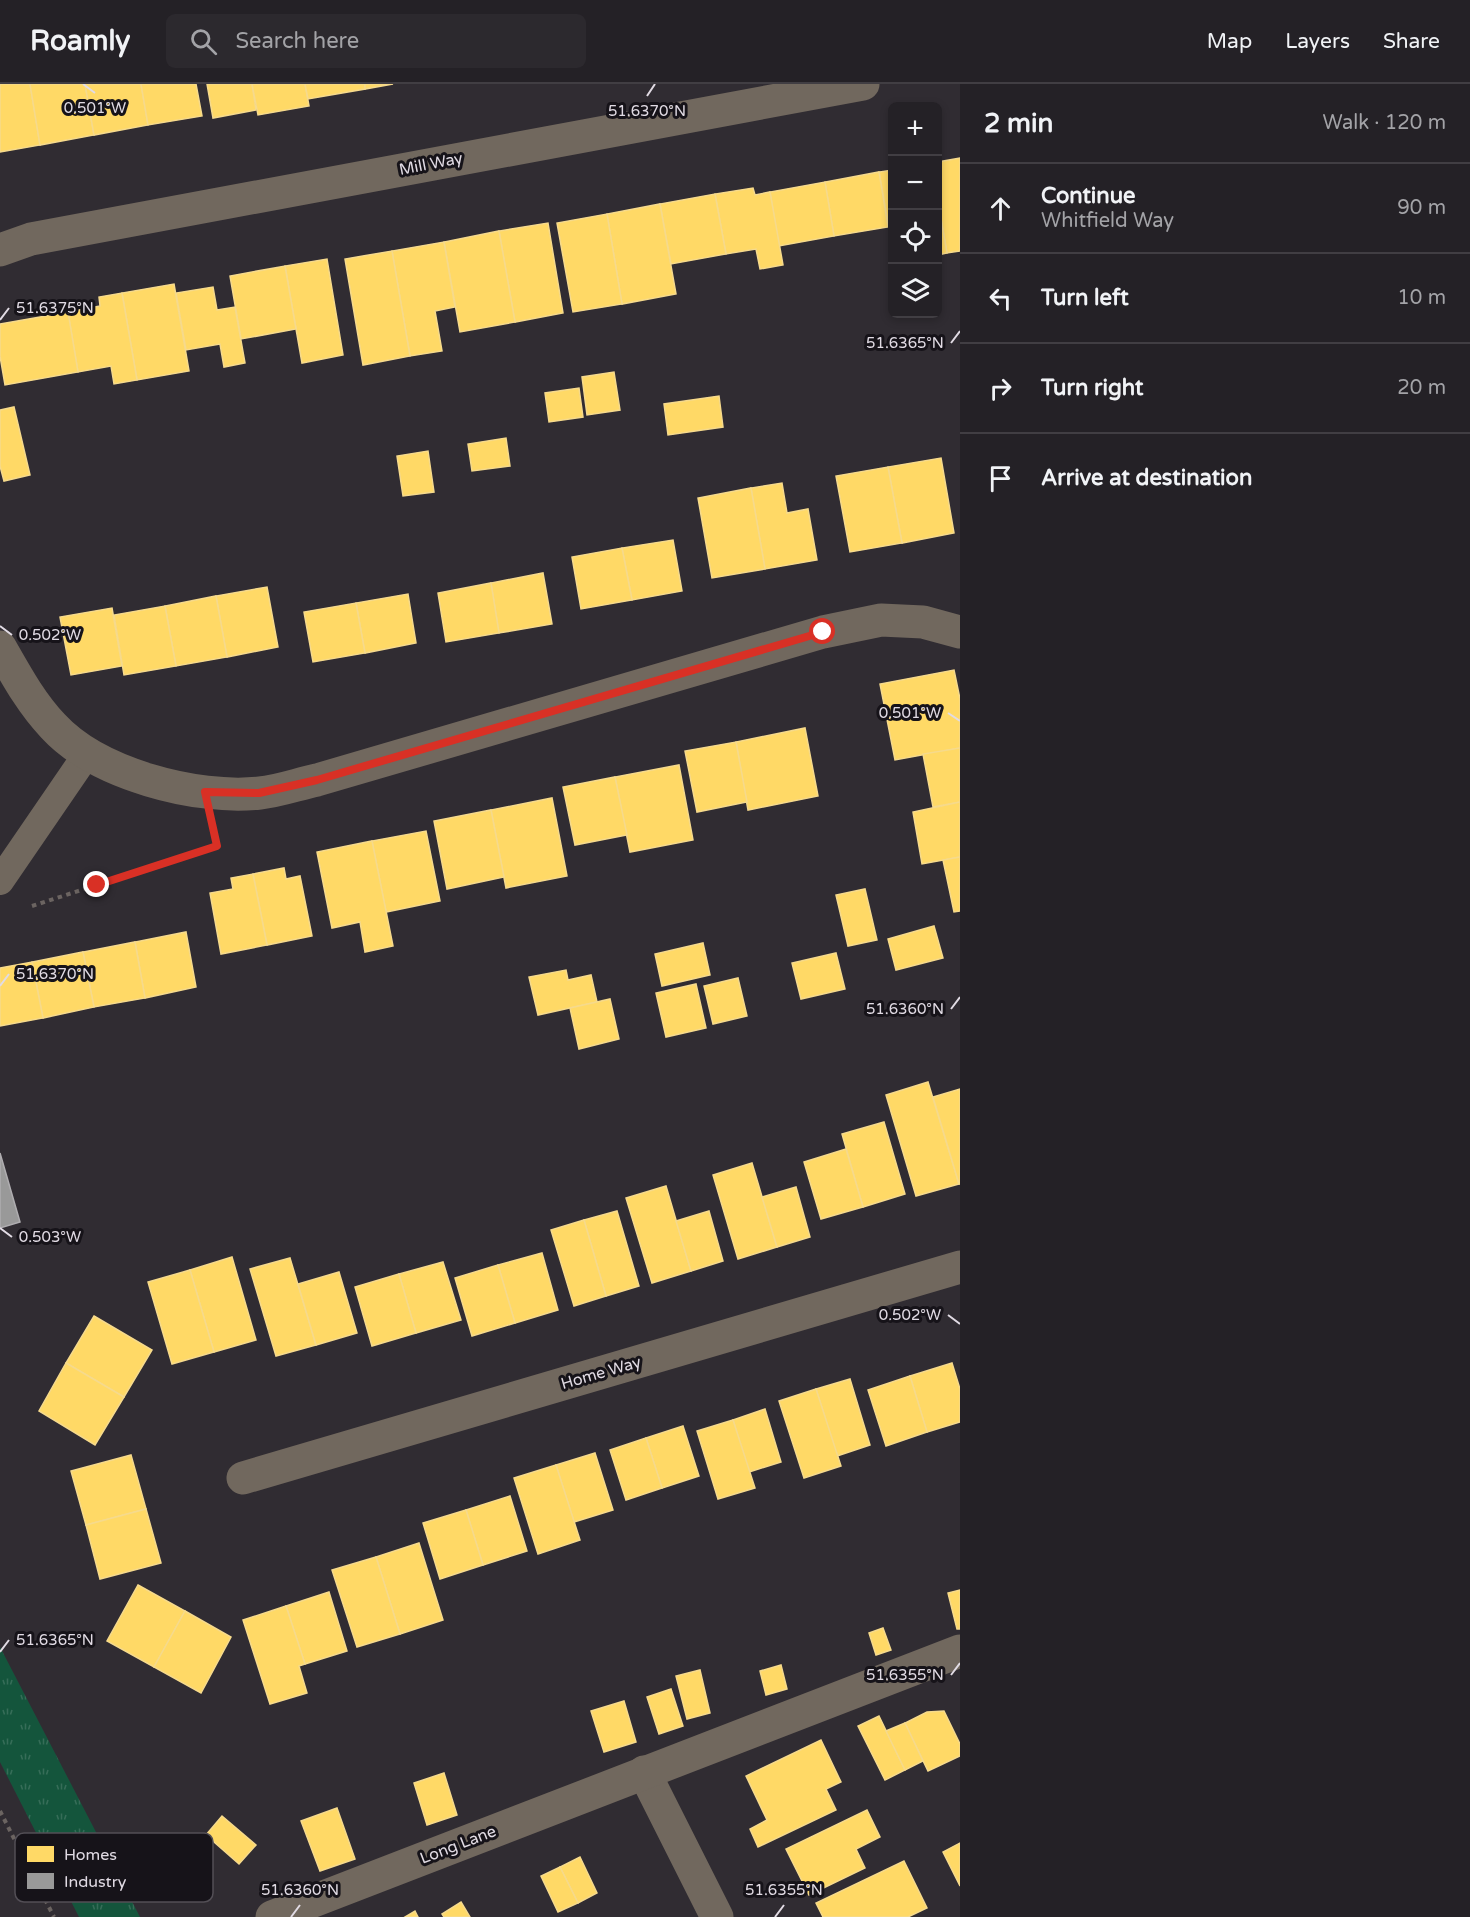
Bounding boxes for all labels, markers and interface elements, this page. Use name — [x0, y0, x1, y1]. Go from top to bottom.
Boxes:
search box — [166, 14, 586, 68]
text: Roamly — [30, 24, 130, 58]
icon: search — [187, 25, 220, 58]
text: Search here — [235, 28, 359, 54]
text: Map — [1207, 29, 1252, 54]
text: Layers — [1285, 29, 1350, 54]
text: Share — [1383, 29, 1440, 54]
text: 0.501°W — [64, 99, 126, 117]
text: 51.6370°N — [608, 102, 686, 120]
map controls — [888, 102, 942, 318]
button: + — [888, 102, 942, 156]
text: 2 min — [984, 108, 1053, 139]
text: Walk · 120 m — [1323, 111, 1446, 135]
street label: Mill Way — [397, 148, 465, 180]
button: − — [888, 156, 942, 210]
text: Continue — [1041, 183, 1136, 209]
icon: ahead — [984, 192, 1017, 225]
text: 90 m — [1397, 196, 1446, 220]
text: Whitfield Way — [1041, 209, 1174, 233]
button: locate — [888, 210, 942, 264]
button: layers — [888, 264, 942, 318]
icon: left — [984, 282, 1017, 315]
text: Turn left — [1041, 285, 1129, 311]
text: 10 m — [1397, 286, 1446, 310]
text: 51.6375°N — [16, 299, 94, 317]
text: 51.6365°N — [866, 334, 944, 352]
icon: right — [984, 372, 1017, 405]
text: Turn right — [1041, 375, 1143, 401]
text: 20 m — [1397, 376, 1446, 400]
icon: arrive — [984, 462, 1017, 495]
text: Arrive at destination — [1041, 465, 1252, 491]
route start — [809, 618, 835, 644]
text: 0.502°W — [19, 626, 81, 644]
text: 0.501°W — [879, 704, 941, 722]
route end — [83, 871, 109, 897]
text: 51.6370°N — [16, 965, 94, 983]
text: 51.6360°N — [866, 1000, 944, 1018]
text: 0.503°W — [19, 1228, 81, 1246]
text: 0.502°W — [879, 1306, 941, 1324]
street label: Home Way — [559, 1352, 644, 1394]
text: 51.6365°N — [16, 1631, 94, 1649]
text: 51.6355°N — [866, 1666, 944, 1684]
street label: Long Lane — [417, 1821, 499, 1869]
legend — [15, 1833, 213, 1902]
text: Homes — [64, 1845, 117, 1865]
text: Industry — [64, 1872, 127, 1892]
text: 51.6360°N — [261, 1881, 339, 1899]
text: 51.6355°N — [745, 1881, 823, 1899]

